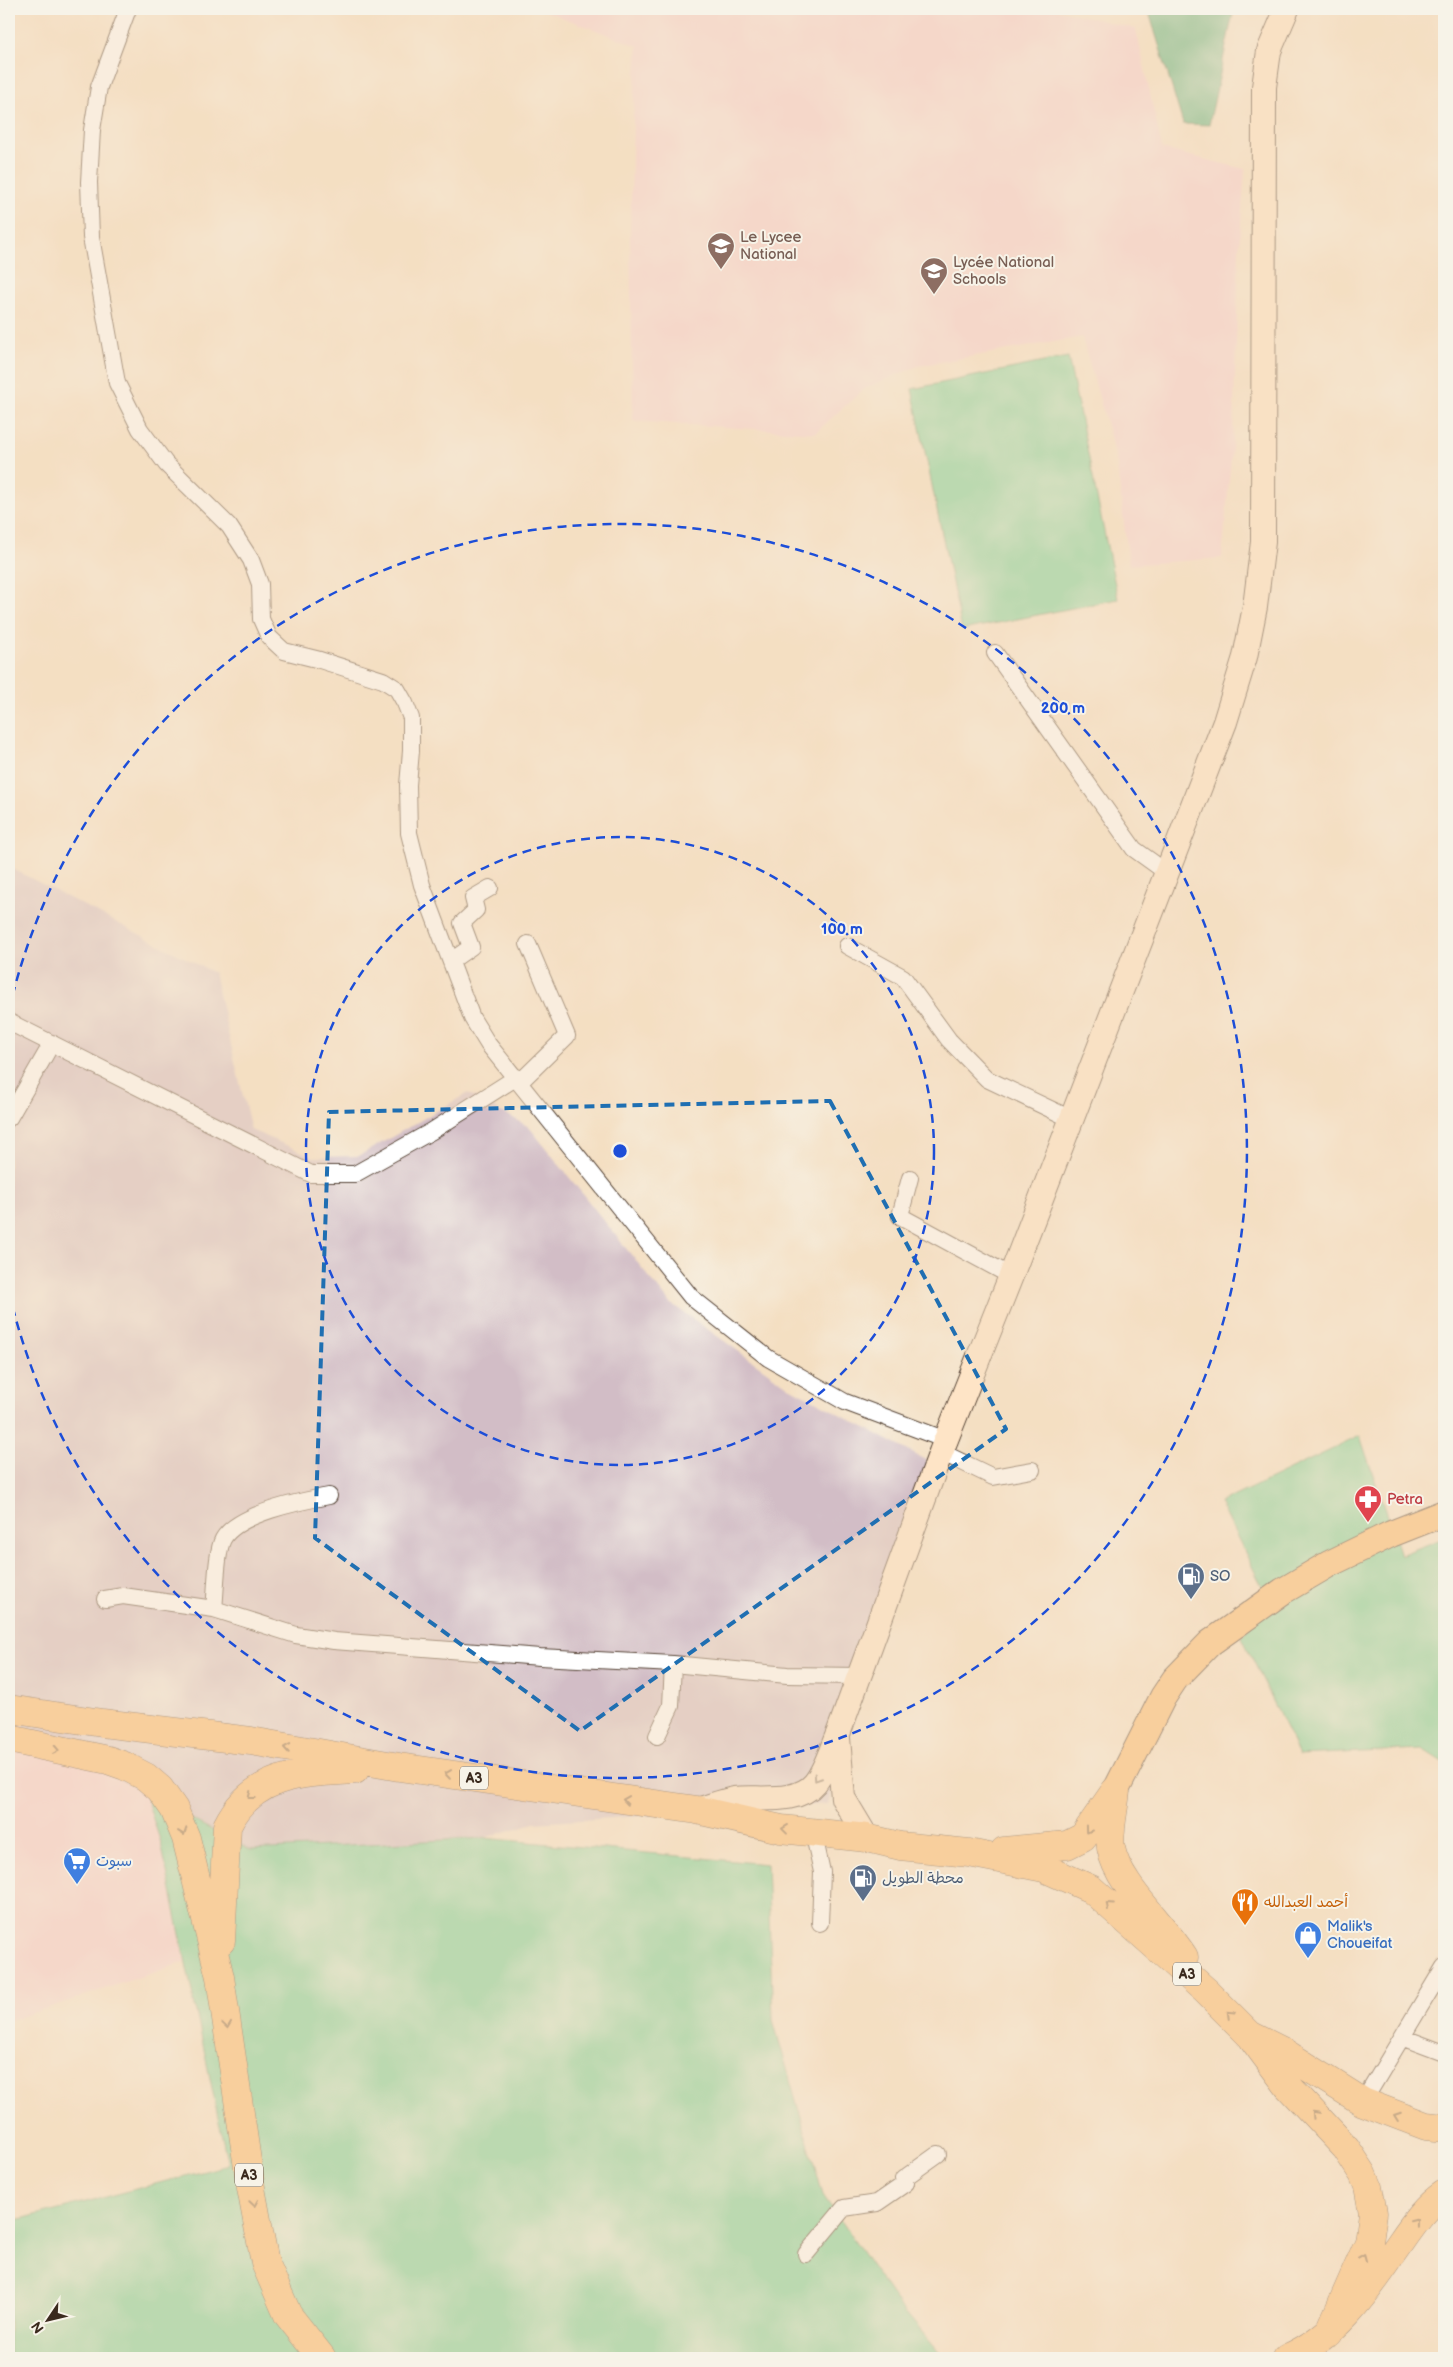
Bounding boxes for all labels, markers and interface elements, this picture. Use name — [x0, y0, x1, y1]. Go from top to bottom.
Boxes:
place label: Le Lycee National — [740, 228, 801, 264]
school or university icon: Le Lycee National — [706, 231, 736, 270]
place label: Lycée National Schools — [953, 253, 1054, 289]
school or university icon: Lycée National Schools — [919, 256, 949, 295]
text: 200 m — [1041, 699, 1085, 718]
text: 100 m — [821, 920, 863, 939]
centre of rings — [611, 1142, 629, 1160]
pharmacy icon: Petra — [1353, 1484, 1383, 1523]
place label: Petra — [1387, 1490, 1423, 1509]
fuel station icon: SO — [1176, 1561, 1206, 1600]
place label: SO — [1210, 1567, 1231, 1586]
one-way arrow — [283, 1743, 292, 1753]
one-way arrow — [52, 1745, 61, 1755]
road number: A3 — [460, 1766, 488, 1790]
one-way arrow — [443, 1769, 451, 1780]
one-way arrow — [814, 1772, 824, 1781]
one-way arrow — [248, 1790, 257, 1798]
one-way arrow — [621, 1795, 629, 1806]
one-way arrow — [781, 1824, 789, 1835]
one-way arrow — [1085, 1824, 1094, 1834]
one-way arrow — [177, 1827, 187, 1836]
supermarket icon: سبوت — [62, 1846, 92, 1885]
place label: سبوت — [96, 1852, 132, 1871]
fuel station icon: محطة الطويل — [848, 1863, 878, 1902]
place label: محطة الطويل — [882, 1869, 964, 1888]
restaurant icon: أحمد العبدالله — [1230, 1887, 1260, 1926]
place label: أحمد العبدالله — [1264, 1893, 1348, 1912]
one-way arrow — [1106, 1902, 1115, 1911]
place label: Malik's Choueifat — [1327, 1917, 1393, 1953]
shop icon: Malik's Choueifat — [1293, 1920, 1323, 1959]
road number: A3 — [1173, 1962, 1201, 1986]
one-way arrow — [1227, 2011, 1236, 2020]
one-way arrow — [222, 2021, 232, 2029]
one-way arrow — [1312, 2111, 1321, 2120]
one-way arrow — [1394, 2112, 1402, 2122]
road number: A3 — [235, 2164, 263, 2186]
one-way arrow — [248, 2199, 258, 2207]
one-way arrow — [1409, 2218, 1418, 2228]
one-way arrow — [1357, 2253, 1368, 2262]
north arrow — [22, 2294, 72, 2344]
text: N — [28, 2318, 48, 2336]

